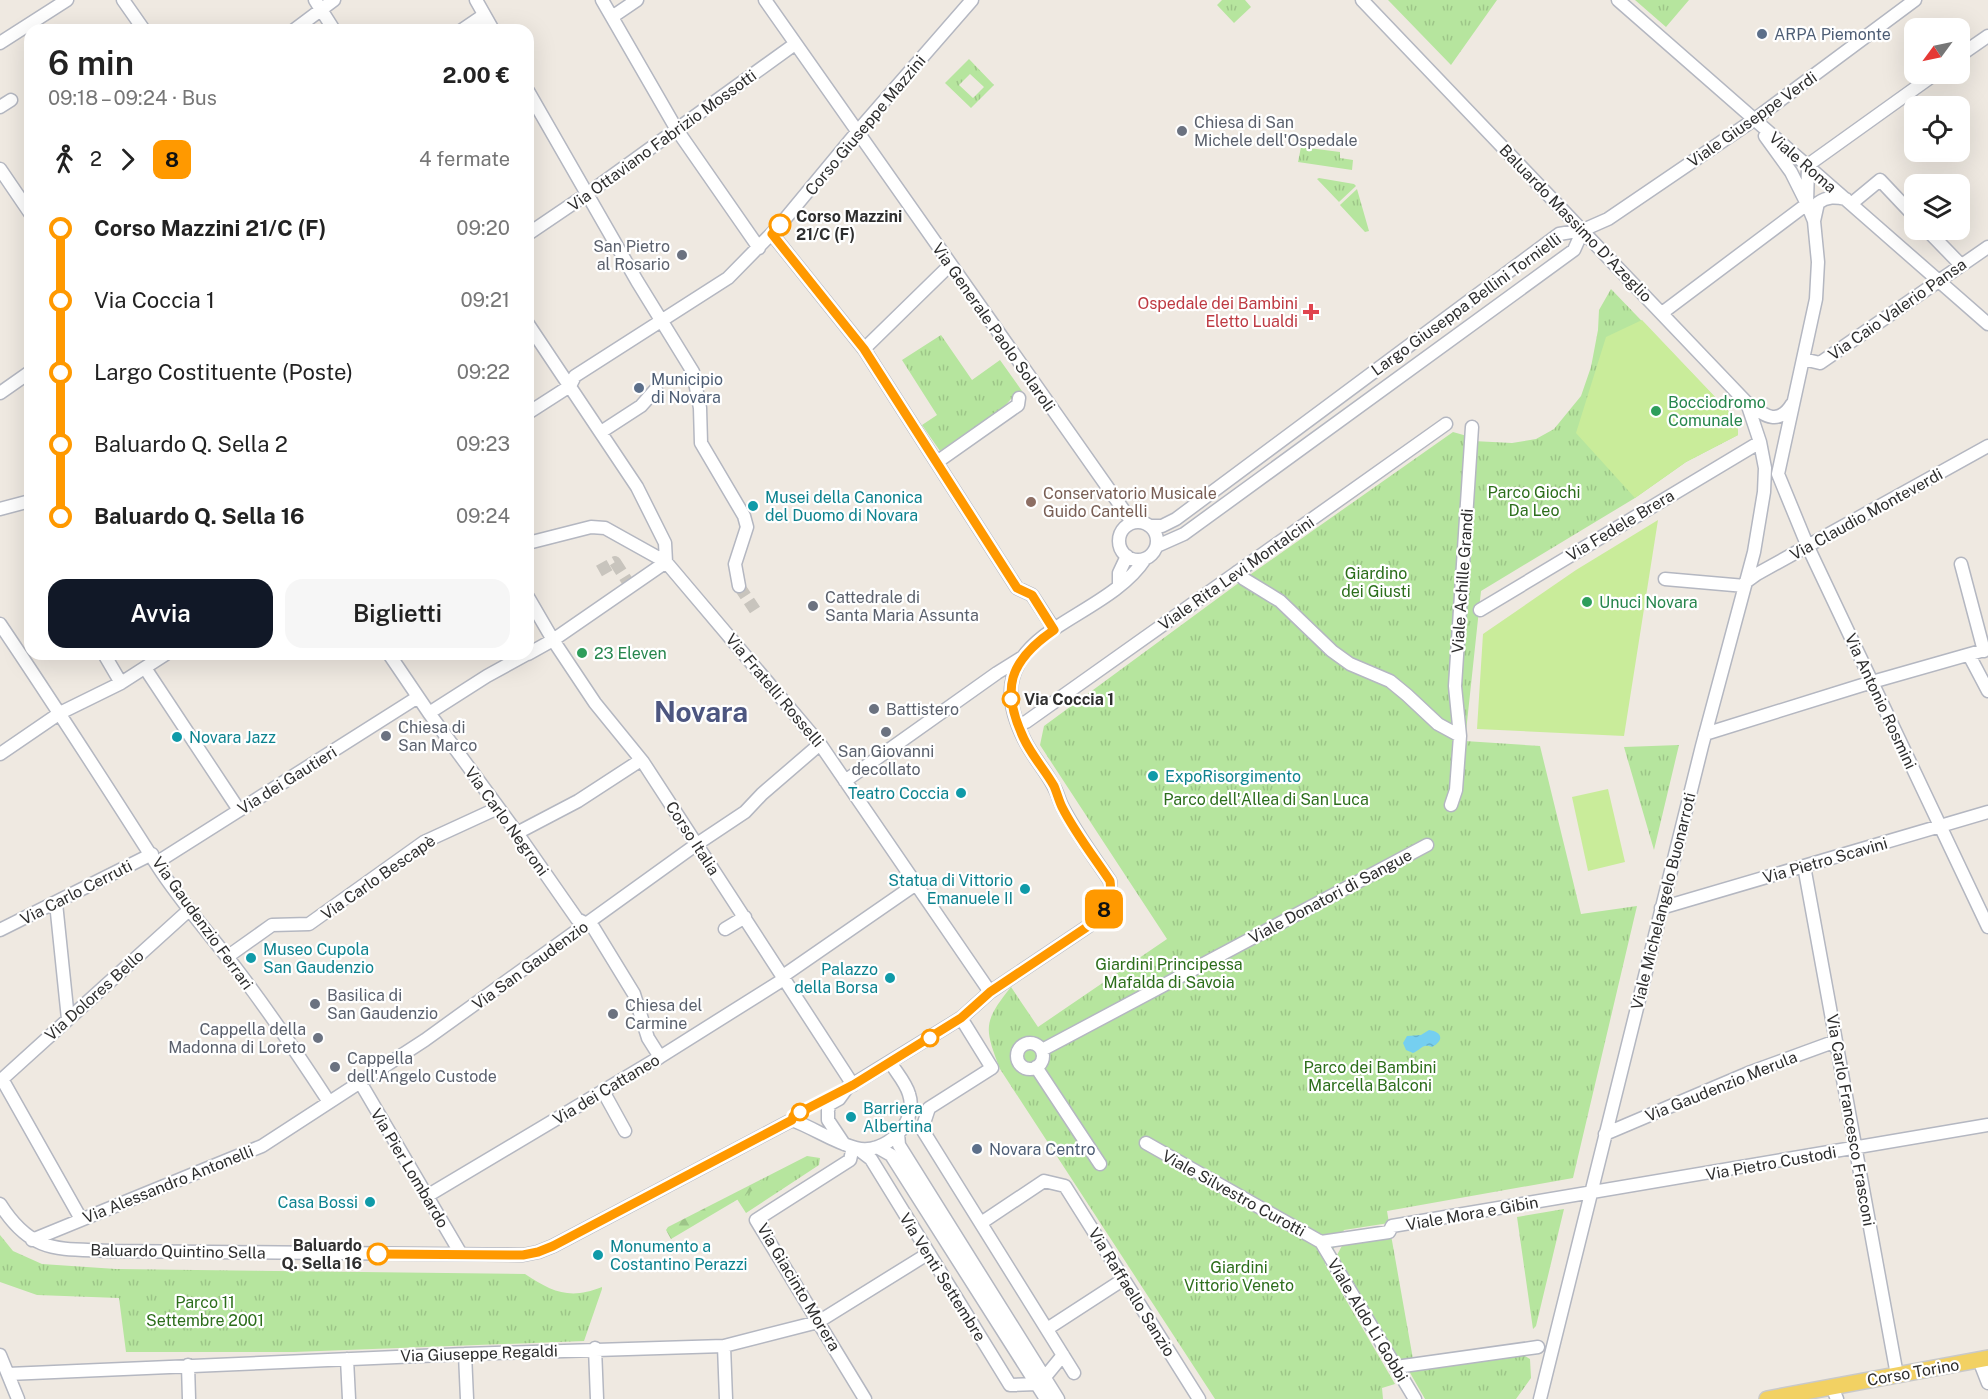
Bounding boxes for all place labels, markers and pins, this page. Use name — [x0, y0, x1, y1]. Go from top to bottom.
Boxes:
place label: ARPA Piemonte — [1774, 25, 1891, 44]
marker: ARPA Piemonte — [1755, 27, 1769, 41]
place label: Chiesa di San Michele dell'Ospedale — [1194, 113, 1358, 150]
marker: Chiesa di San Michele dell'Ospedale — [1175, 124, 1189, 138]
place label: Corso Mazzini 21/C (F) — [796, 207, 902, 244]
marker: Corso Mazzini 21/C (F) — [769, 214, 791, 236]
place label: San Pietro al Rosario — [593, 237, 670, 274]
marker: San Pietro al Rosario — [675, 248, 689, 262]
place label: Ospedale dei Bambini Eletto Lualdi — [1138, 294, 1298, 331]
marker: Ospedale dei Bambini Eletto Lualdi — [1302, 303, 1320, 321]
place label: Municipio di Novara — [651, 370, 723, 407]
marker: Municipio di Novara — [632, 381, 646, 395]
place label: Bocciodromo Comunale — [1668, 393, 1766, 430]
marker: Bocciodromo Comunale — [1649, 404, 1663, 418]
place label: Conservatorio Musicale Guido Cantelli — [1043, 484, 1217, 521]
place label: Musei della Canonica del Duomo di Novara — [765, 488, 923, 525]
marker: Conservatorio Musicale Guido Cantelli — [1024, 495, 1038, 509]
marker: Musei della Canonica del Duomo di Novara — [746, 499, 760, 513]
place label: Cattedrale di Santa Maria Assunta — [825, 588, 979, 625]
place label: Unuci Novara — [1599, 593, 1698, 612]
marker: Unuci Novara — [1580, 595, 1594, 609]
marker: Cattedrale di Santa Maria Assunta — [806, 599, 820, 613]
place label: 23 Eleven — [594, 644, 667, 663]
marker: 23 Eleven — [575, 646, 589, 660]
marker: Via Coccia 1 — [1002, 690, 1020, 708]
place label: Via Coccia 1 — [1024, 690, 1114, 709]
place label: Battistero — [886, 700, 959, 719]
marker: Battistero — [867, 702, 881, 716]
place label: Chiesa di San Marco — [398, 718, 477, 755]
marker: San Giovanni decollato — [879, 725, 893, 739]
place label: Novara Jazz — [189, 728, 276, 747]
marker: Chiesa di San Marco — [379, 729, 393, 743]
marker: Novara Jazz — [170, 730, 184, 744]
place label: San Giovanni decollato — [838, 742, 934, 779]
place label: ExpoRisorgimento — [1165, 767, 1301, 786]
marker: ExpoRisorgimento — [1146, 769, 1160, 783]
place label: Teatro Coccia — [848, 784, 949, 803]
marker: Teatro Coccia — [954, 786, 968, 800]
place label: Statua di Vittorio Emanuele II — [888, 871, 1013, 908]
marker: Statua di Vittorio Emanuele II — [1018, 882, 1032, 896]
place label: Museo Cupola San Gaudenzio — [263, 940, 374, 977]
marker: Museo Cupola San Gaudenzio — [244, 951, 258, 965]
place label: Palazzo della Borsa — [794, 960, 878, 997]
marker: Palazzo della Borsa — [883, 971, 897, 985]
place label: Basilica di San Gaudenzio — [327, 986, 438, 1023]
place label: Chiesa del Carmine — [625, 996, 702, 1033]
marker: Basilica di San Gaudenzio — [308, 997, 322, 1011]
marker: Chiesa del Carmine — [606, 1007, 620, 1021]
place label: Cappella della Madonna di Loreto — [168, 1020, 306, 1057]
unlabelled marker — [921, 1029, 939, 1047]
marker: Cappella della Madonna di Loreto — [311, 1031, 325, 1045]
place label: Cappella dell'Angelo Custode — [347, 1049, 497, 1086]
marker: Cappella dell'Angelo Custode — [328, 1060, 342, 1074]
place label: Barriera Albertina — [863, 1099, 932, 1136]
unlabelled marker — [791, 1103, 809, 1121]
marker: Barriera Albertina — [844, 1110, 858, 1124]
place label: Novara Centro — [989, 1140, 1096, 1159]
marker: Novara Centro — [970, 1142, 984, 1156]
place label: Casa Bossi — [278, 1193, 358, 1212]
marker: Casa Bossi — [363, 1195, 377, 1209]
place label: Baluardo Q. Sella 16 — [282, 1236, 362, 1273]
place label: Monumento a Costantino Perazzi — [610, 1237, 748, 1274]
marker: Baluardo Q. Sella 16 — [367, 1243, 389, 1265]
marker: Monumento a Costantino Perazzi — [591, 1248, 605, 1262]

